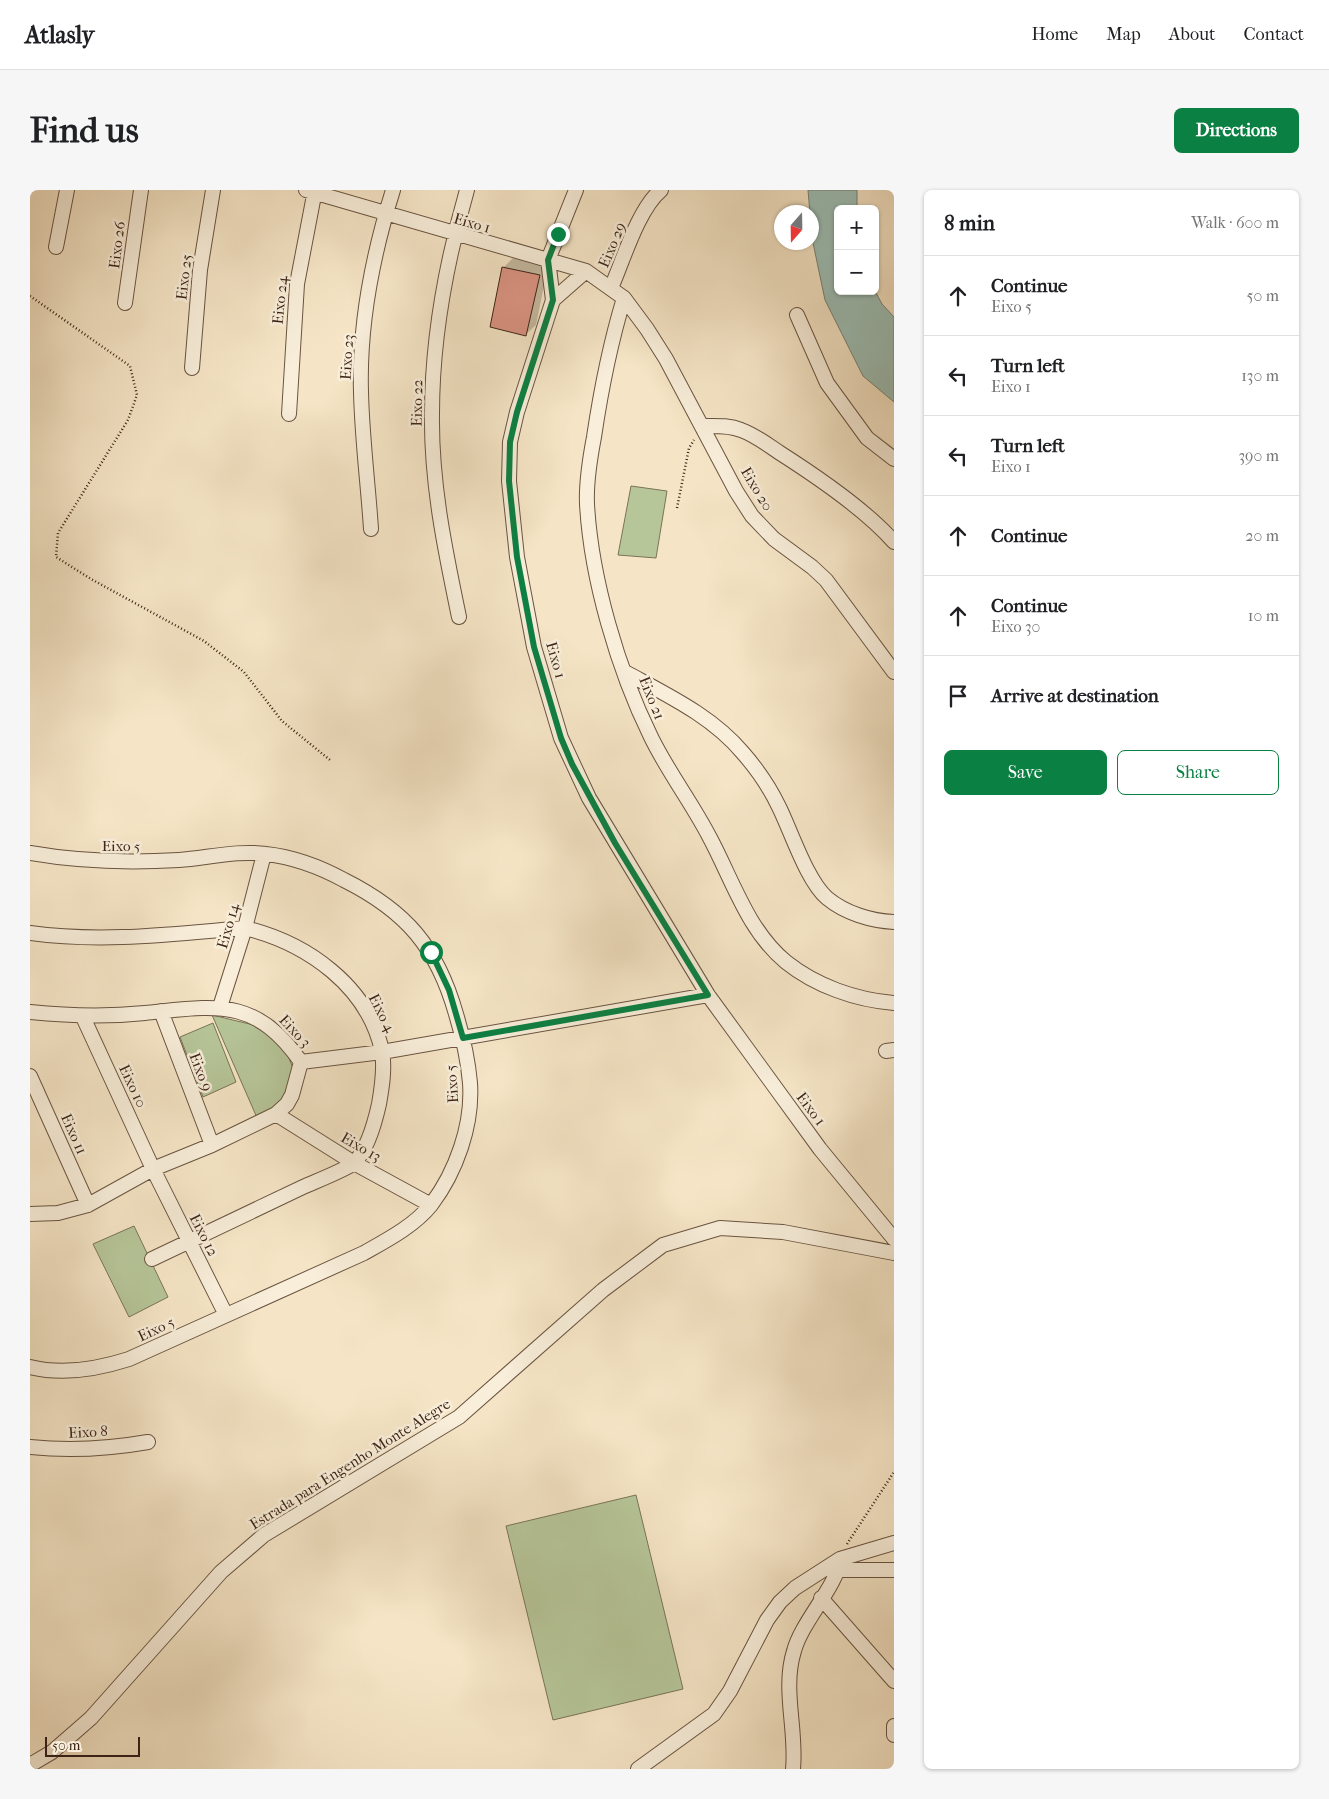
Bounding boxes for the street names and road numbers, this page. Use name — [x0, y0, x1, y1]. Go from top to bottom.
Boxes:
street label: Eixo 1 — [452, 209, 492, 237]
street label: Eixo 26 — [105, 219, 129, 270]
street label: Eixo 29 — [594, 220, 630, 270]
street label: Eixo 25 — [172, 253, 196, 301]
street label: Eixo 24 — [269, 274, 292, 325]
street label: Eixo 23 — [336, 334, 358, 380]
street label: Eixo 22 — [408, 379, 426, 427]
street label: Eixo 20 — [737, 464, 777, 514]
street label: Eixo 1 — [542, 640, 570, 680]
street label: Eixo 21 — [635, 674, 669, 722]
street label: Eixo 5 — [102, 837, 140, 855]
street label: Eixo 14 — [213, 900, 243, 951]
street label: Eixo 4 — [365, 991, 400, 1036]
street label: Eixo 3 — [275, 1011, 315, 1051]
street label: Eixo 9 — [185, 1050, 217, 1094]
street label: Eixo 10 — [115, 1062, 151, 1110]
street label: Eixo 5 — [442, 1064, 462, 1104]
street label: Eixo 1 — [793, 1089, 829, 1129]
street label: Eixo 11 — [57, 1111, 91, 1157]
street label: Eixo 13 — [338, 1128, 384, 1166]
street label: Eixo 12 — [186, 1211, 222, 1259]
street label: Eixo 5 — [135, 1313, 177, 1345]
street label: Estrada para Engenho Monte Alegre — [246, 1394, 454, 1533]
street label: Eixo 8 — [68, 1422, 108, 1442]

